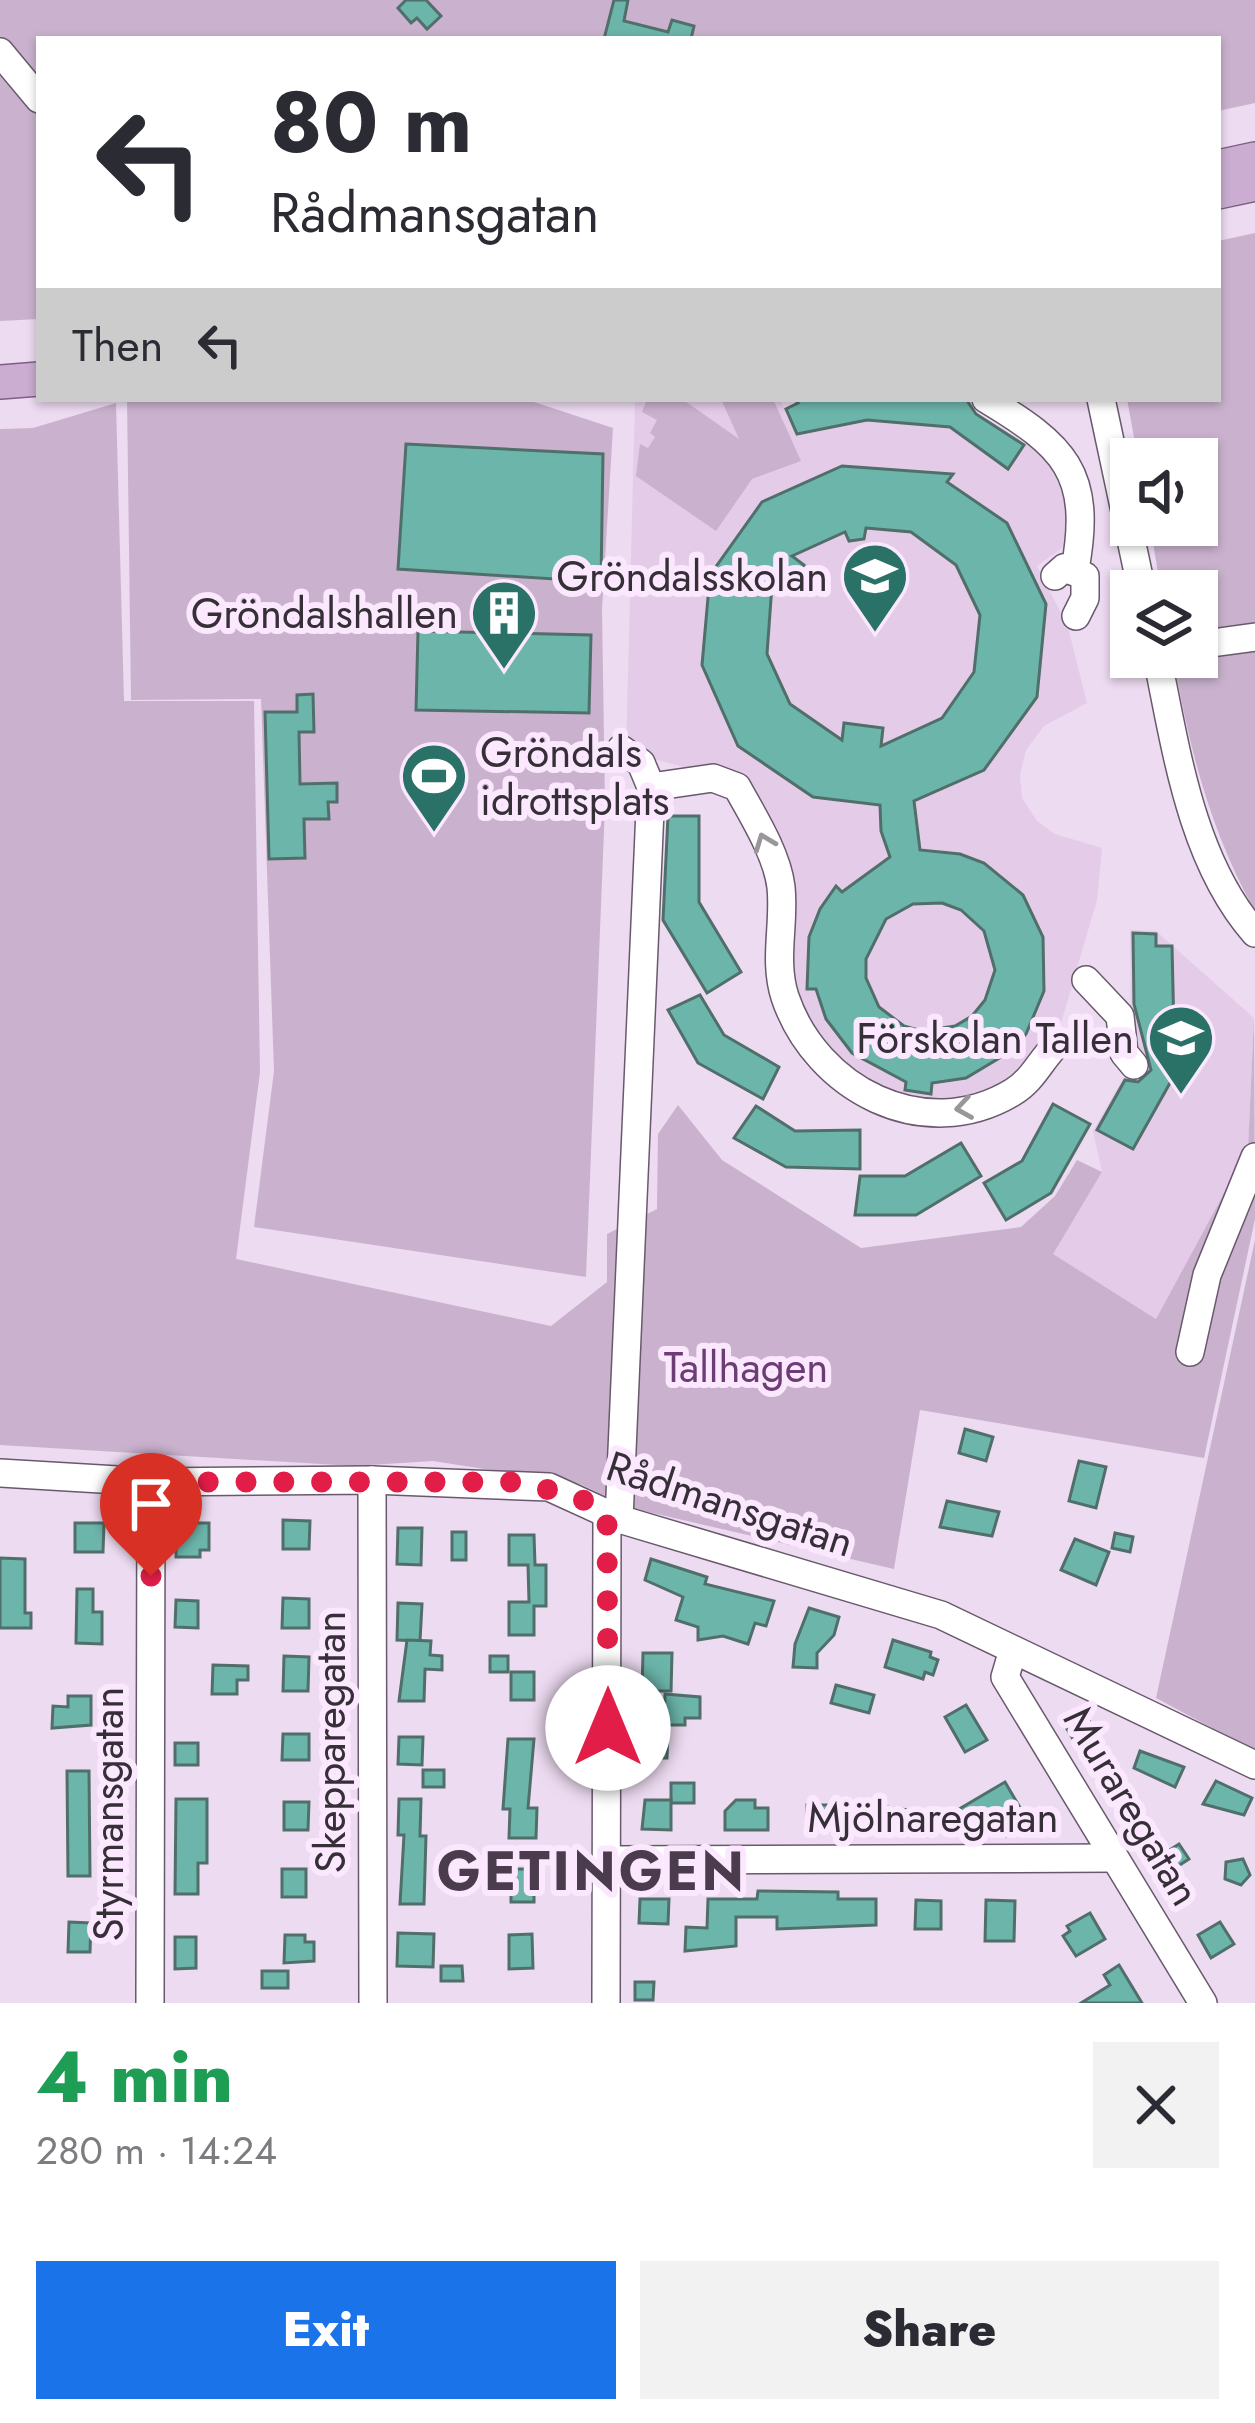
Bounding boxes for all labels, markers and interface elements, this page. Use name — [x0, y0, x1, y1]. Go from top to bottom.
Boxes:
text: 80 m — [270, 62, 472, 184]
icon: left — [72, 84, 228, 240]
text: Rådmansgatan — [270, 174, 599, 252]
icon: left — [187, 312, 253, 378]
text: Then — [72, 313, 163, 378]
map controls — [1110, 438, 1218, 678]
button: sound — [1110, 438, 1218, 546]
school or university icon: Gröndalsskolan — [840, 541, 910, 635]
place label: Gröndalsskolan — [556, 546, 828, 607]
button: layers — [1110, 570, 1218, 678]
building icon: Gröndalshallen — [469, 578, 539, 672]
place label: Gröndalshallen — [191, 583, 458, 644]
place label: Gröndals idrottsplats — [480, 722, 669, 831]
sports icon: Gröndals idrottsplats — [399, 741, 469, 835]
one-way arrow — [754, 833, 779, 854]
school or university icon: Förskolan Tallen — [1146, 1003, 1216, 1097]
place label: Förskolan Tallen — [856, 1008, 1134, 1069]
one-way arrow — [954, 1094, 973, 1120]
park label: Tallhagen — [664, 1337, 828, 1398]
street label: Rådmansgatan — [599, 1435, 861, 1573]
pin — [100, 1453, 202, 1576]
icon: arrive — [118, 1471, 184, 1537]
street label: Skepparegatan — [300, 1611, 361, 1873]
position arrow — [545, 1665, 671, 1791]
street label: Styrmansgatan — [78, 1687, 139, 1941]
street label: Muraregatan — [1049, 1695, 1215, 1917]
street label: Mjölnaregatan — [807, 1787, 1059, 1848]
district label: GETINGEN — [437, 1832, 747, 1910]
text: 4 min — [36, 2025, 233, 2129]
button: close — [1093, 2042, 1219, 2168]
text: 280 m · 14:24 — [36, 2122, 277, 2179]
button: Exit — [36, 2261, 616, 2399]
button: Share — [640, 2261, 1219, 2399]

